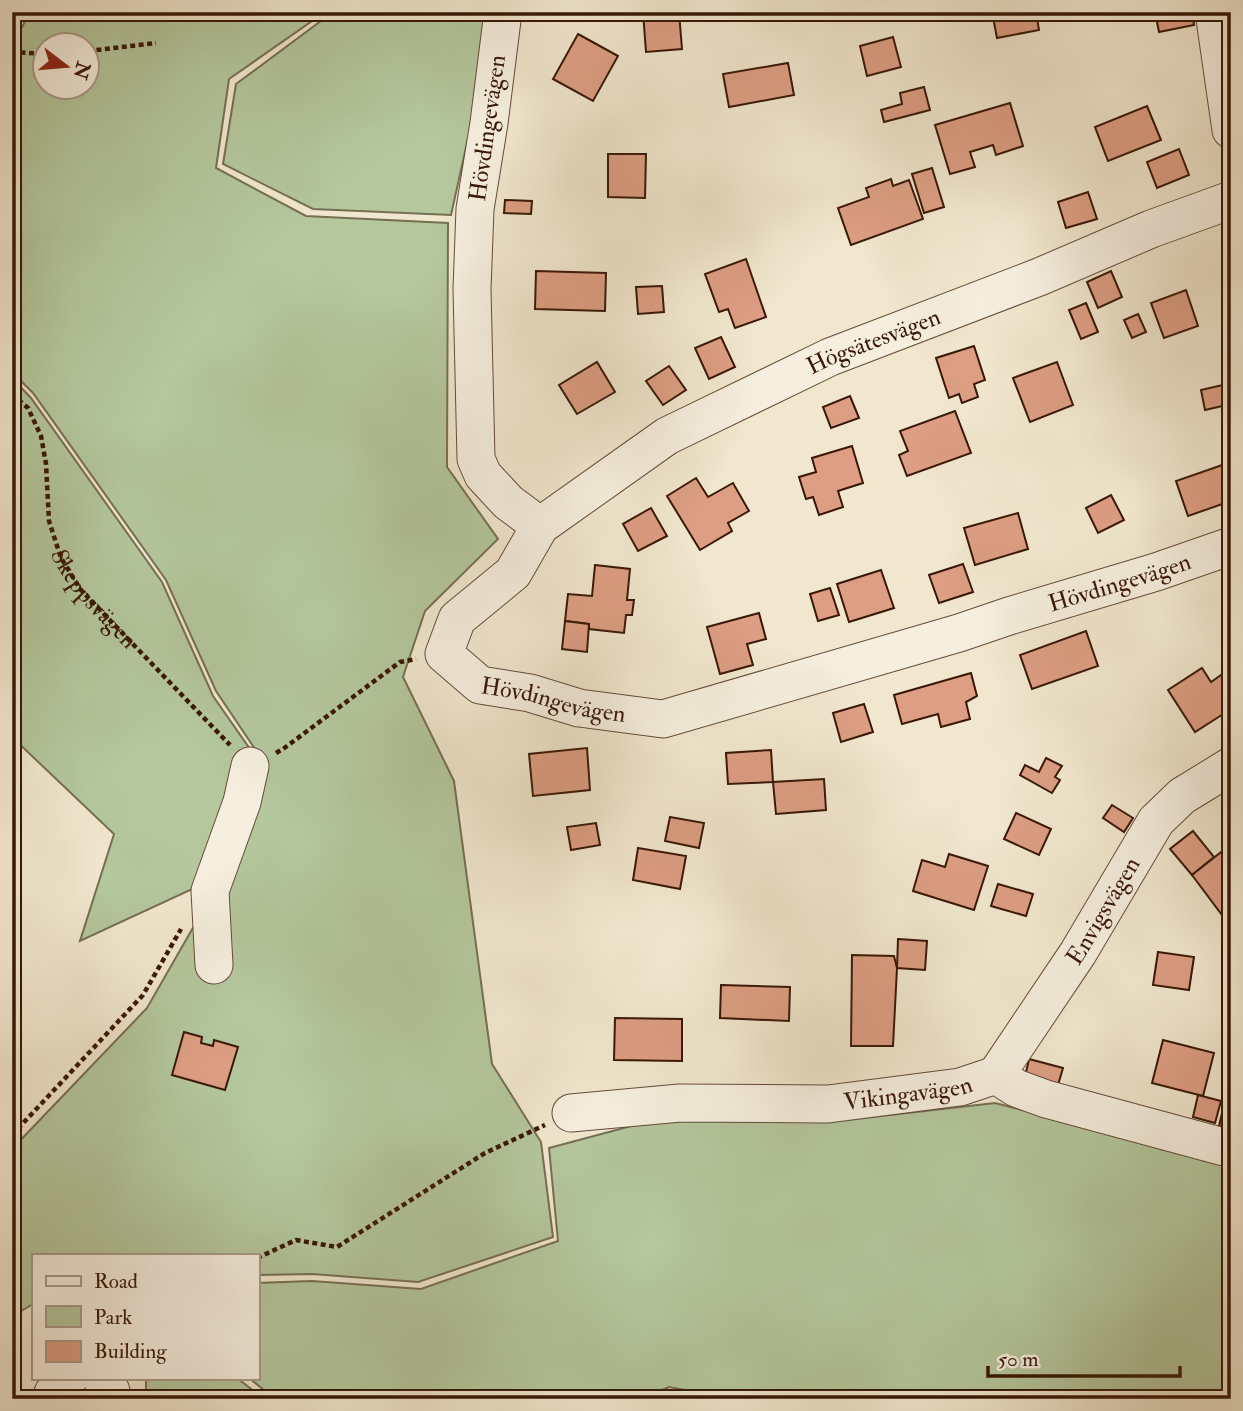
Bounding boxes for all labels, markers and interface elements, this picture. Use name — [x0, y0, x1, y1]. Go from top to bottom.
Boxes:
north arrow — [32, 32, 102, 102]
street label: Hövdingevägen — [462, 53, 513, 203]
text: N — [67, 58, 96, 83]
street label: Högsätesvägen — [801, 301, 945, 382]
street label: Skeppsvägen — [43, 546, 144, 655]
street label: Hövdingevägen — [1045, 546, 1195, 619]
street label: Hövdingevägen — [479, 670, 628, 730]
street label: Envigsvägen — [1059, 851, 1147, 971]
street label: Vikingavägen — [842, 1069, 976, 1118]
legend — [32, 1254, 259, 1380]
text: Road — [94, 1268, 139, 1295]
text: Park — [94, 1304, 132, 1331]
scale bar — [988, 1334, 1180, 1378]
text: Building — [94, 1338, 167, 1365]
text: 50 m — [998, 1346, 1039, 1373]

